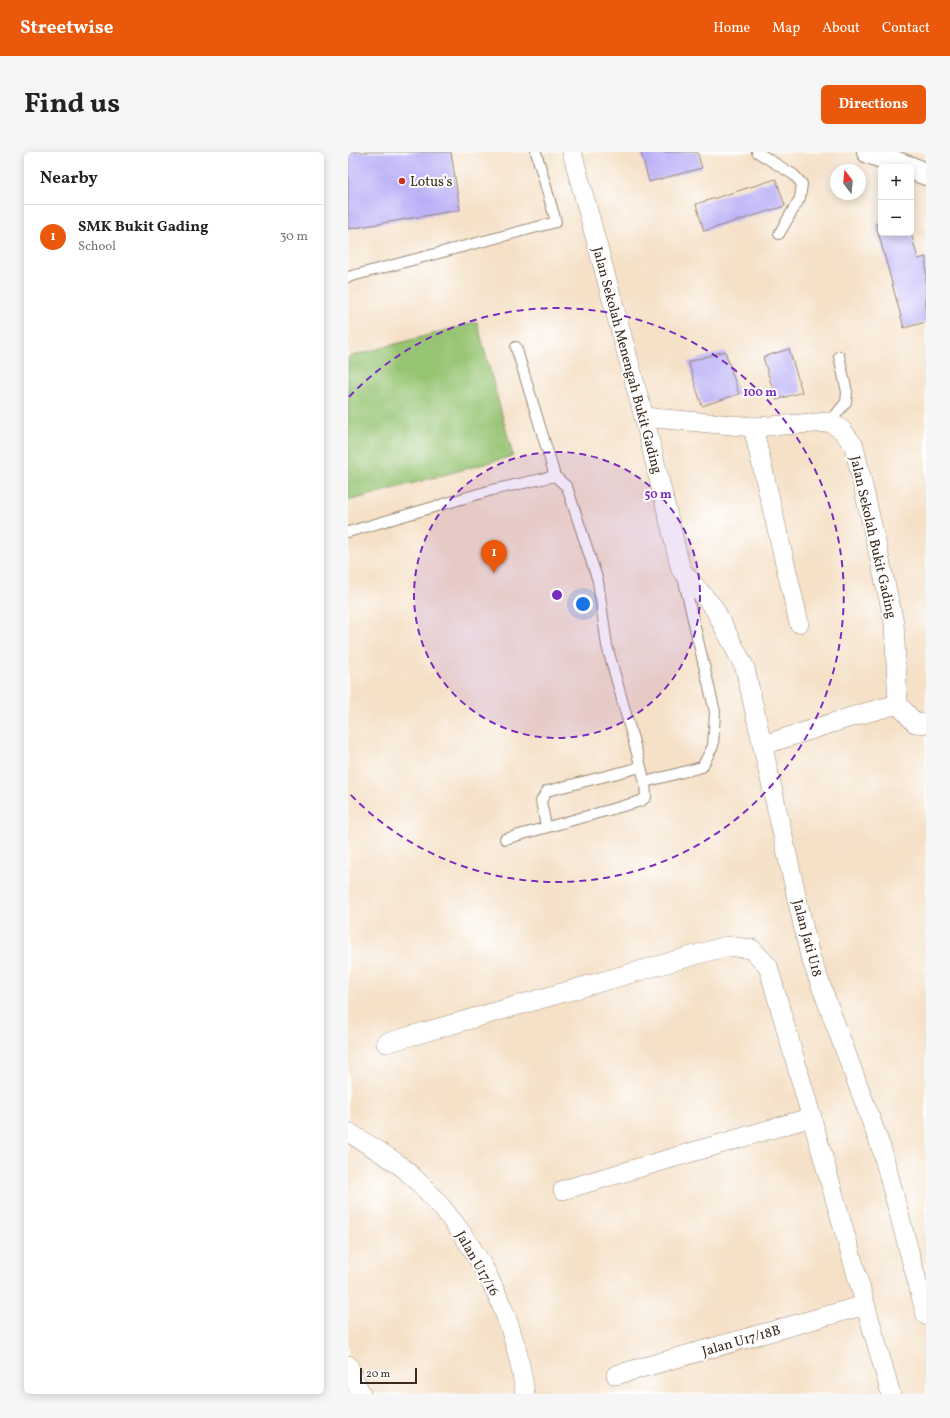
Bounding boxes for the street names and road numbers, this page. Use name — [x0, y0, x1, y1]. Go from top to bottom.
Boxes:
street label: Jalan Sekolah Menengah Bukit Gading — [587, 245, 666, 476]
street label: Jalan Sekolah Bukit Gading — [845, 454, 900, 620]
street label: Jalan Jati U18 — [787, 898, 826, 979]
street label: Jalan U17/16 — [450, 1228, 503, 1300]
street label: Jalan U17/18B — [700, 1321, 783, 1362]

